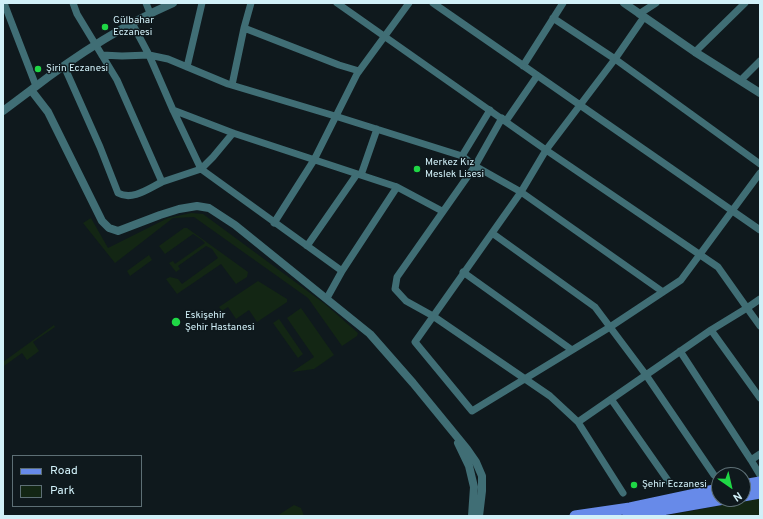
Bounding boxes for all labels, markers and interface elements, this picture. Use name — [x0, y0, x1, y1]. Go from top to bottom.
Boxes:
place label: Gülbahar Eczanesi — [113, 15, 154, 38]
marker: Gülbahar Eczanesi — [100, 22, 110, 32]
place label: Şirin Eczanesi — [46, 63, 108, 75]
marker: Şirin Eczanesi — [33, 64, 43, 74]
place label: Merkez Kız Meslek Lisesi — [425, 157, 484, 180]
marker: Merkez Kız Meslek Lisesi — [412, 164, 422, 174]
place label: Eskişehir Şehir Hastanesi — [185, 310, 255, 334]
marker: Eskişehir Şehir Hastanesi — [170, 316, 182, 328]
legend — [12, 455, 142, 507]
text: Road — [50, 463, 78, 479]
north arrow — [711, 467, 751, 507]
place label: Şehir Eczanesi — [642, 479, 707, 491]
marker: Şehir Eczanesi — [629, 480, 639, 490]
text: Park — [50, 483, 75, 499]
text: N — [730, 488, 744, 504]

